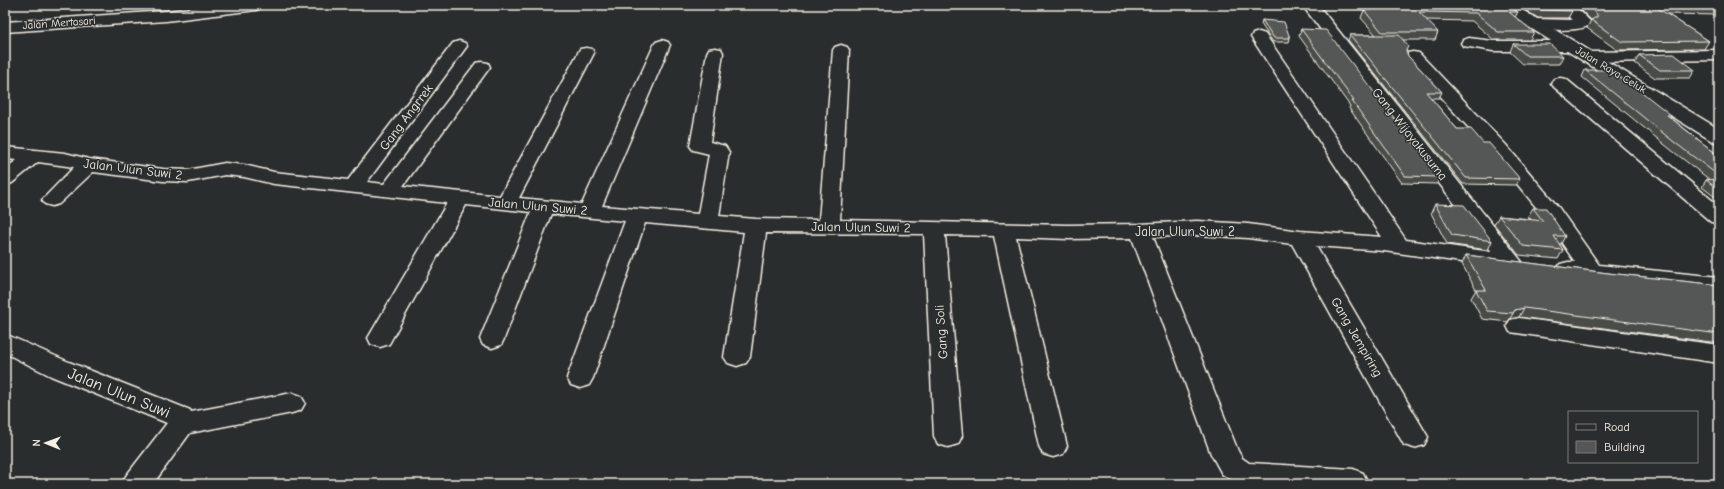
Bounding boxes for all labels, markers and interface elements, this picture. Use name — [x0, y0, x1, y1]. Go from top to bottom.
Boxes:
street label: Jalan Mertasari — [22, 14, 96, 32]
street label: Jalan Raya Celuk — [1573, 44, 1649, 97]
street label: Gang Angrrek — [376, 80, 436, 153]
street label: Gang Wijayakusuma — [1369, 85, 1451, 183]
street label: Jalan Ulun Suwi 2 — [83, 155, 183, 183]
street label: Jalan Ulun Suwi 2 — [488, 194, 588, 218]
street label: Jalan Ulun Suwi 2 — [811, 219, 911, 235]
street label: Jalan Ulun Suwi 2 — [1135, 224, 1235, 239]
street label: Gang Jempiring — [1328, 294, 1386, 380]
street label: Gang Soli — [932, 304, 950, 360]
street label: Jalan Ulun Suwi — [65, 364, 173, 422]
legend — [1568, 411, 1698, 463]
text: Road — [1604, 420, 1630, 434]
north arrow — [26, 423, 66, 463]
text: N — [30, 439, 43, 447]
text: Building — [1604, 440, 1645, 454]

